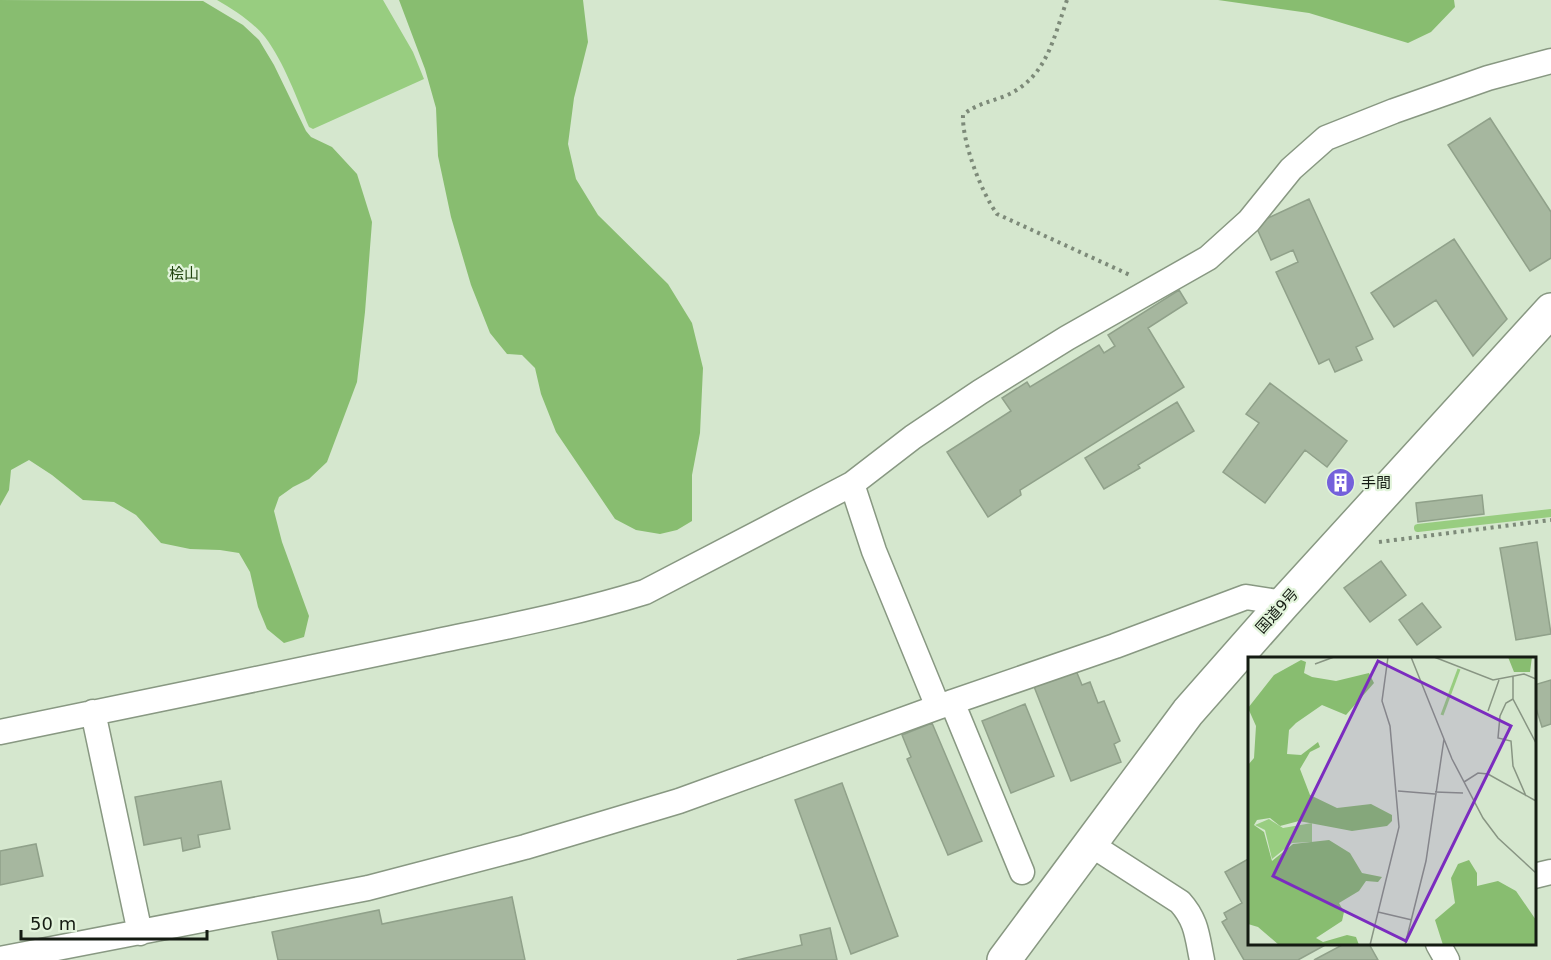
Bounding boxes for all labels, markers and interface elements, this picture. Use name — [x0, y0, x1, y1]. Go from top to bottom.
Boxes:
park label: 桧山 — [169, 265, 199, 283]
building icon: 手間 — [1324, 467, 1356, 499]
place label: 手間 — [1361, 474, 1391, 492]
street label: 国道9号 — [1252, 585, 1302, 637]
inset map — [1248, 657, 1536, 945]
scale bar — [21, 903, 207, 941]
text: 50 m — [30, 913, 76, 934]

